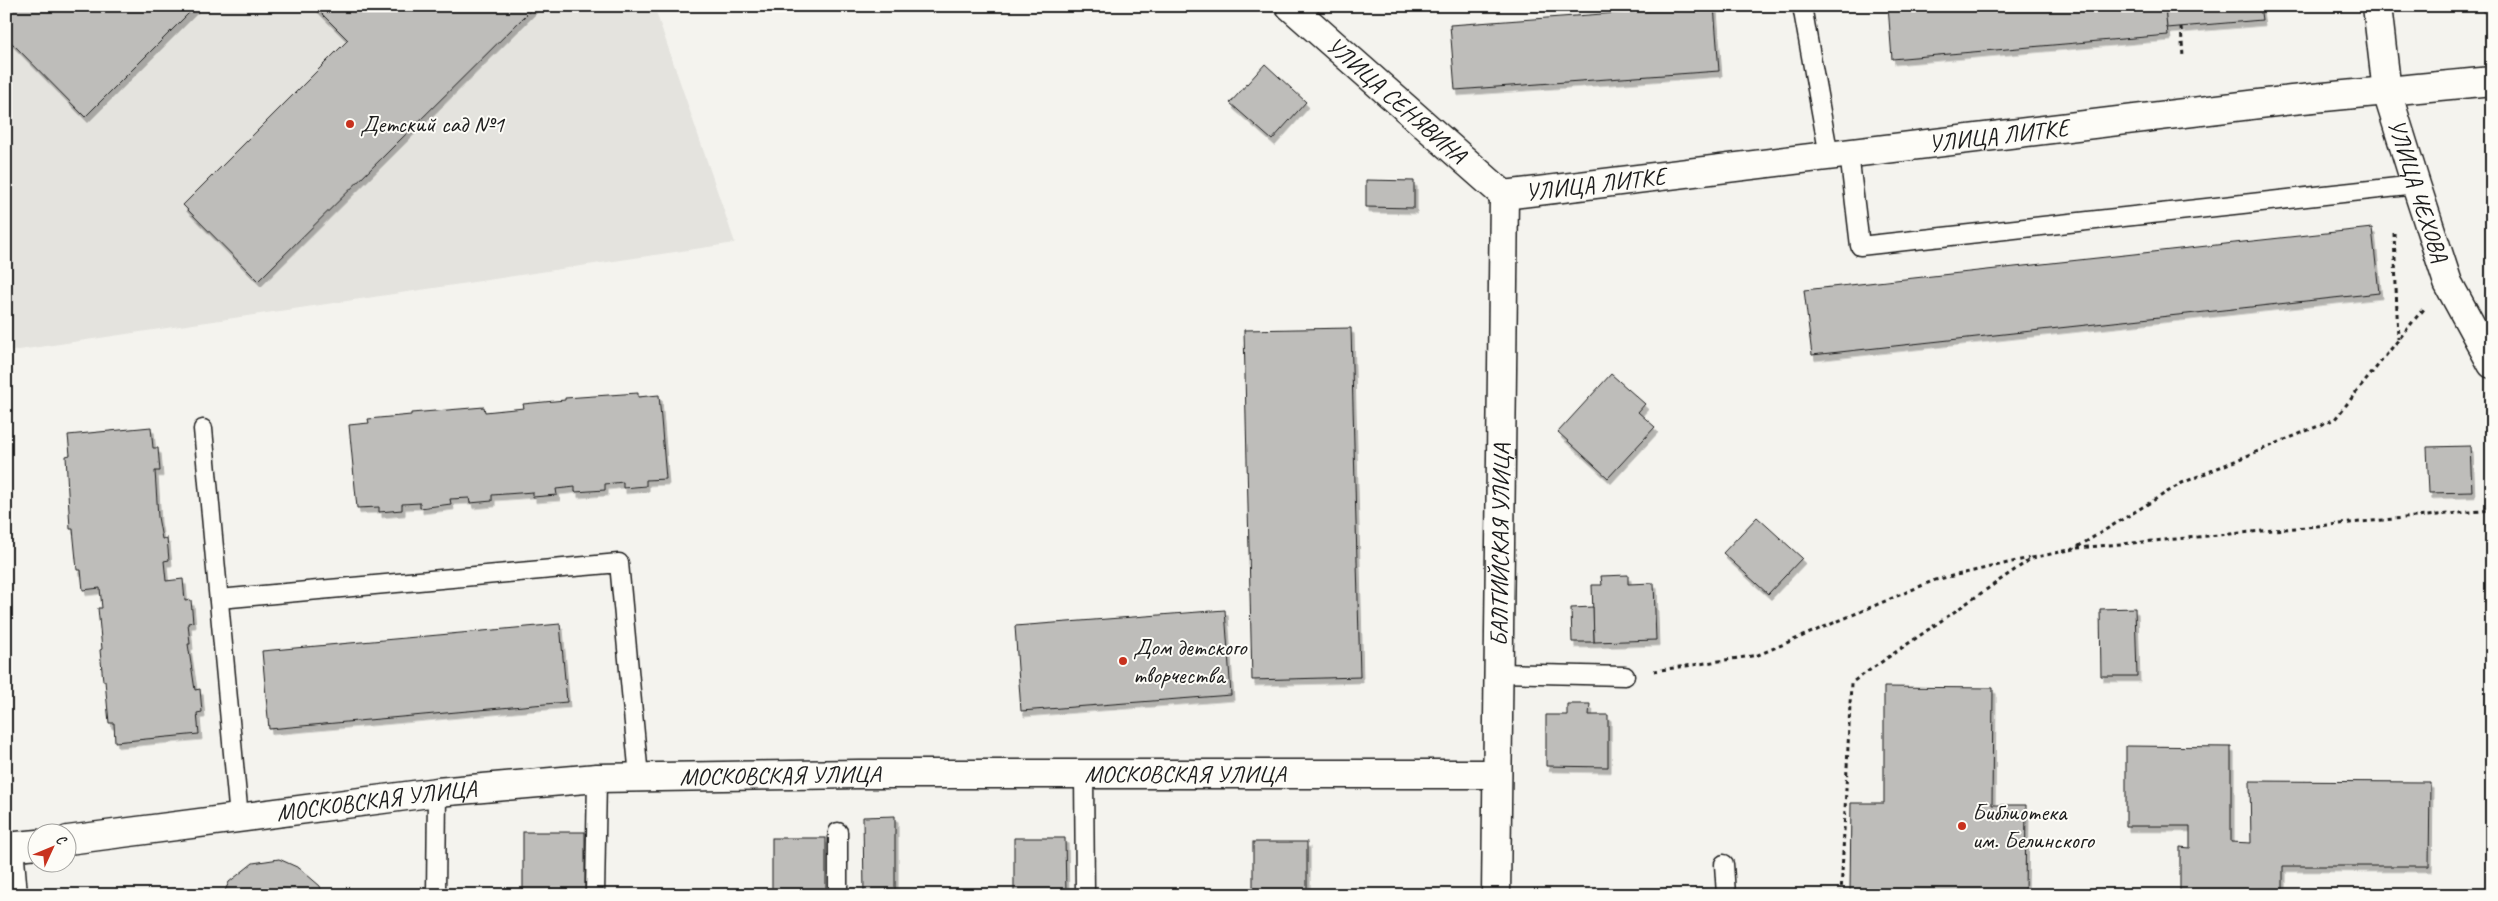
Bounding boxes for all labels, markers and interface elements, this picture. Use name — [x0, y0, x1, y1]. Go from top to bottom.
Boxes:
street label: УЛИЦА СЕНЯВИНА — [1320, 30, 1473, 170]
place label: Детский сад №1 — [360, 109, 505, 139]
street label: УЛИЦА ЛИТКЕ — [1927, 112, 2073, 159]
street label: УЛИЦА ЧЕХОВА — [2381, 115, 2455, 267]
marker: Детский сад №1 — [344, 118, 356, 130]
street label: УЛИЦА ЛИТКЕ — [1524, 160, 1670, 207]
street label: БАЛТИЙСКАЯ УЛИЦА — [1484, 443, 1516, 647]
place label: Дом детского творчества — [1133, 632, 1248, 690]
marker: Дом детского творчества — [1117, 655, 1129, 667]
street label: МОСКОВСКАЯ УЛИЦА — [679, 759, 882, 792]
street label: МОСКОВСКАЯ УЛИЦА — [1085, 759, 1287, 789]
street label: МОСКОВСКАЯ УЛИЦА — [275, 774, 479, 828]
place label: Библиотека им. Белинского — [1972, 797, 2096, 855]
marker: Библиотека им. Белинского — [1956, 820, 1968, 832]
north arrow — [28, 824, 78, 874]
text: С — [52, 831, 71, 849]

